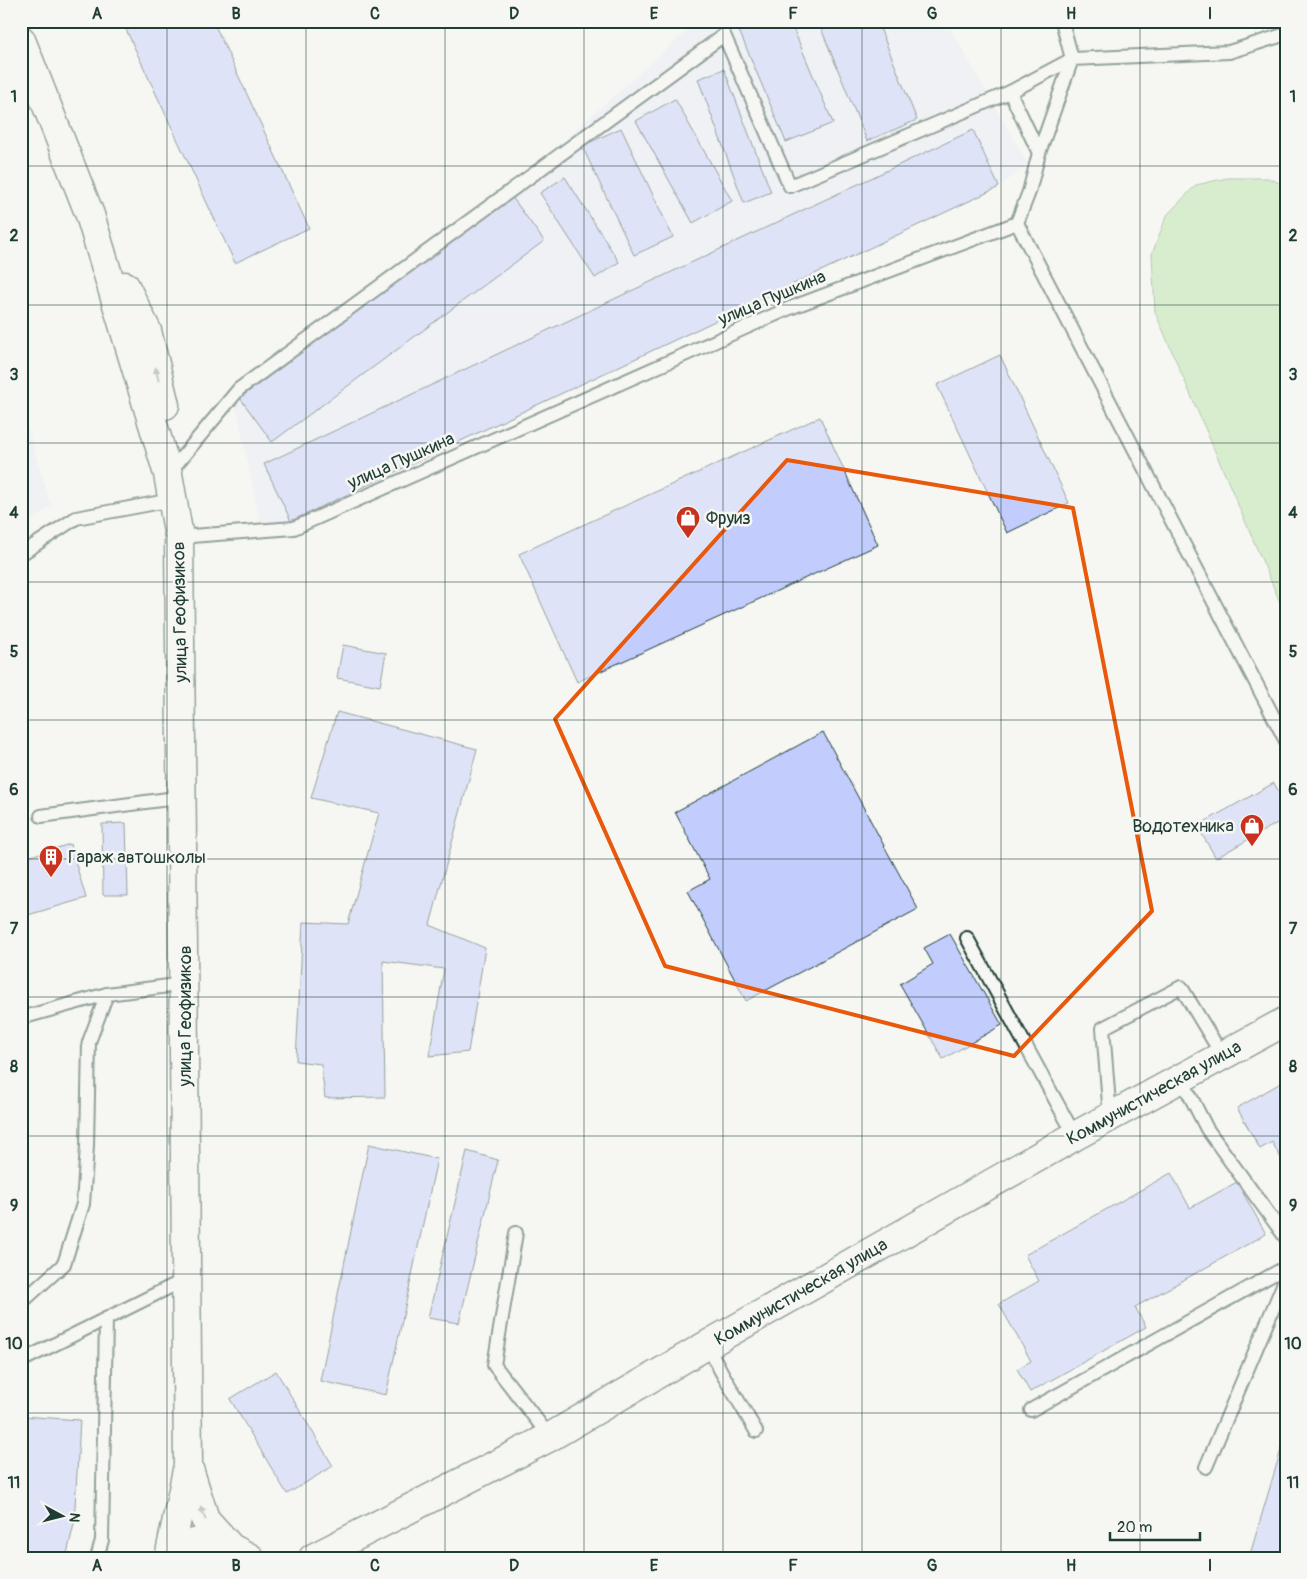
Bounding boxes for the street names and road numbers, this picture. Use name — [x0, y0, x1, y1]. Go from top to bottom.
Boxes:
street label: улица Пушкина — [714, 265, 829, 331]
street label: улица Пушкина — [343, 427, 458, 495]
street label: улица Геофизиков — [167, 541, 193, 684]
street label: улица Геофизиков — [174, 945, 197, 1088]
street label: Коммунистическая улица — [1063, 1035, 1245, 1151]
street label: Коммунистическая улица — [710, 1233, 892, 1351]

